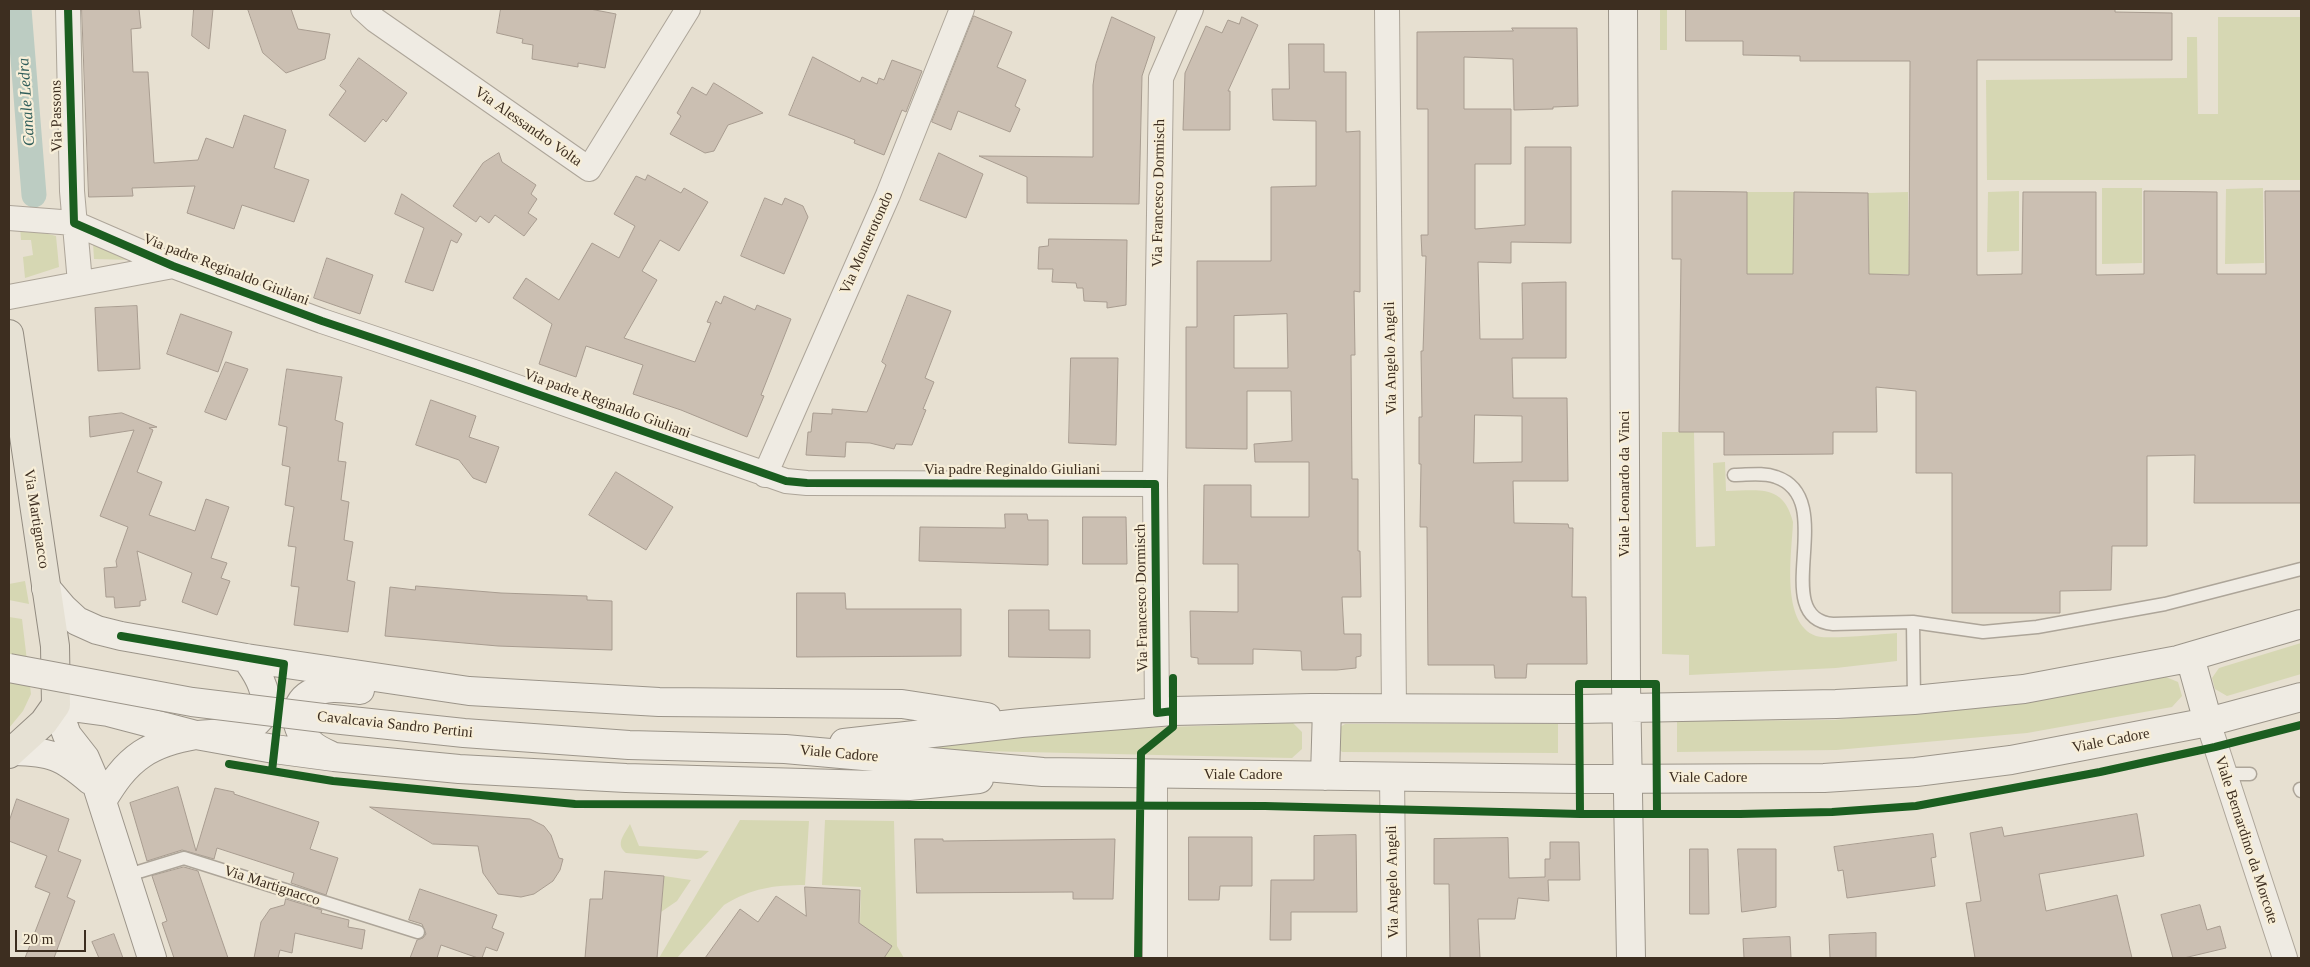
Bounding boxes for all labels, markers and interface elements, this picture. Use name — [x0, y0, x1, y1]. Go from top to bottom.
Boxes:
water label: Canale Ledra — [14, 57, 40, 147]
street label: Via Passons — [47, 80, 67, 152]
street label: Via Alessandro Volta — [471, 83, 585, 171]
street label: Via Francesco Dormisch — [1149, 119, 1169, 267]
street label: Via Monterotondo — [836, 189, 898, 297]
street label: Via padre Reginaldo Giuliani — [141, 230, 311, 310]
street label: Via Angelo Angeli — [1381, 301, 1401, 415]
street label: Via padre Reginaldo Giuliani — [521, 365, 693, 443]
street label: Viale Leonardo da Vinci — [1616, 411, 1634, 557]
street label: Via padre Reginaldo Giuliani — [924, 461, 1100, 479]
street label: Via Martignacco — [19, 468, 53, 570]
street label: Via Francesco Dormisch — [1132, 524, 1152, 672]
street label: Cavalcavia Sandro Pertini — [316, 708, 474, 742]
street label: Viale Cadore — [2071, 725, 2151, 757]
street label: Viale Cadore — [799, 742, 879, 766]
street label: Viale Bernardino da Morcote — [2210, 754, 2282, 926]
street label: Viale Cadore — [1204, 766, 1282, 784]
street label: Viale Cadore — [1669, 769, 1747, 787]
street label: Via Angelo Angeli — [1383, 825, 1403, 939]
street label: Via Martignacco — [222, 862, 322, 910]
scale bar — [18, 920, 89, 952]
text: 20 m — [23, 931, 53, 947]

